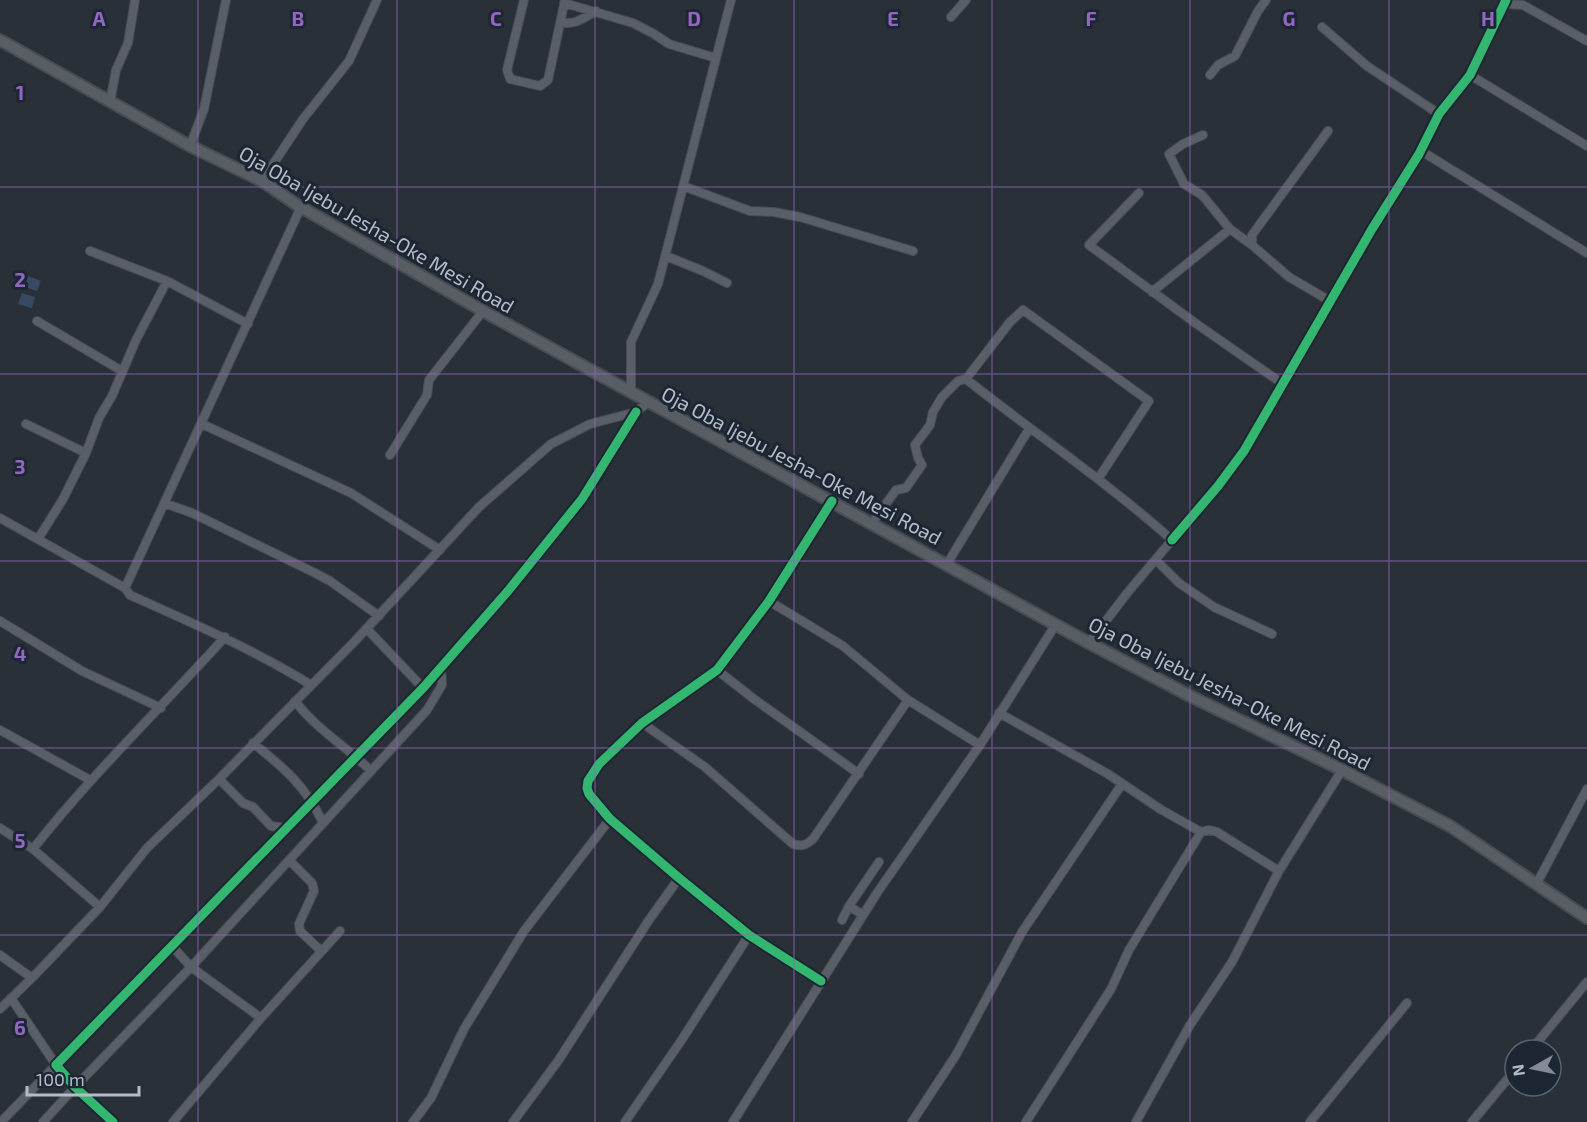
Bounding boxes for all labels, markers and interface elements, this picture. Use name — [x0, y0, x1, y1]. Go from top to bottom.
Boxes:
text: A — [92, 6, 106, 30]
text: B — [292, 6, 304, 30]
text: C — [490, 6, 502, 30]
text: D — [687, 6, 701, 30]
text: E — [887, 6, 899, 30]
text: F — [1085, 6, 1097, 30]
text: G — [1283, 6, 1295, 30]
text: H — [1481, 6, 1495, 30]
text: 1 — [16, 80, 24, 104]
street label: Oja Oba Ijebu Jesha-Oke Mesi Road — [235, 140, 519, 318]
text: 2 — [14, 267, 26, 291]
street label: Oja Oba Ijebu Jesha-Oke Mesi Road — [658, 381, 946, 549]
text: 3 — [14, 454, 26, 478]
street label: Oja Oba Ijebu Jesha-Oke Mesi Road — [1085, 611, 1375, 775]
text: 4 — [14, 641, 27, 665]
text: 5 — [14, 828, 26, 852]
text: 6 — [14, 1015, 26, 1039]
north arrow — [1503, 1038, 1563, 1098]
scale bar — [27, 1059, 140, 1097]
text: N — [1507, 1063, 1528, 1078]
text: 100 m — [36, 1068, 85, 1090]

